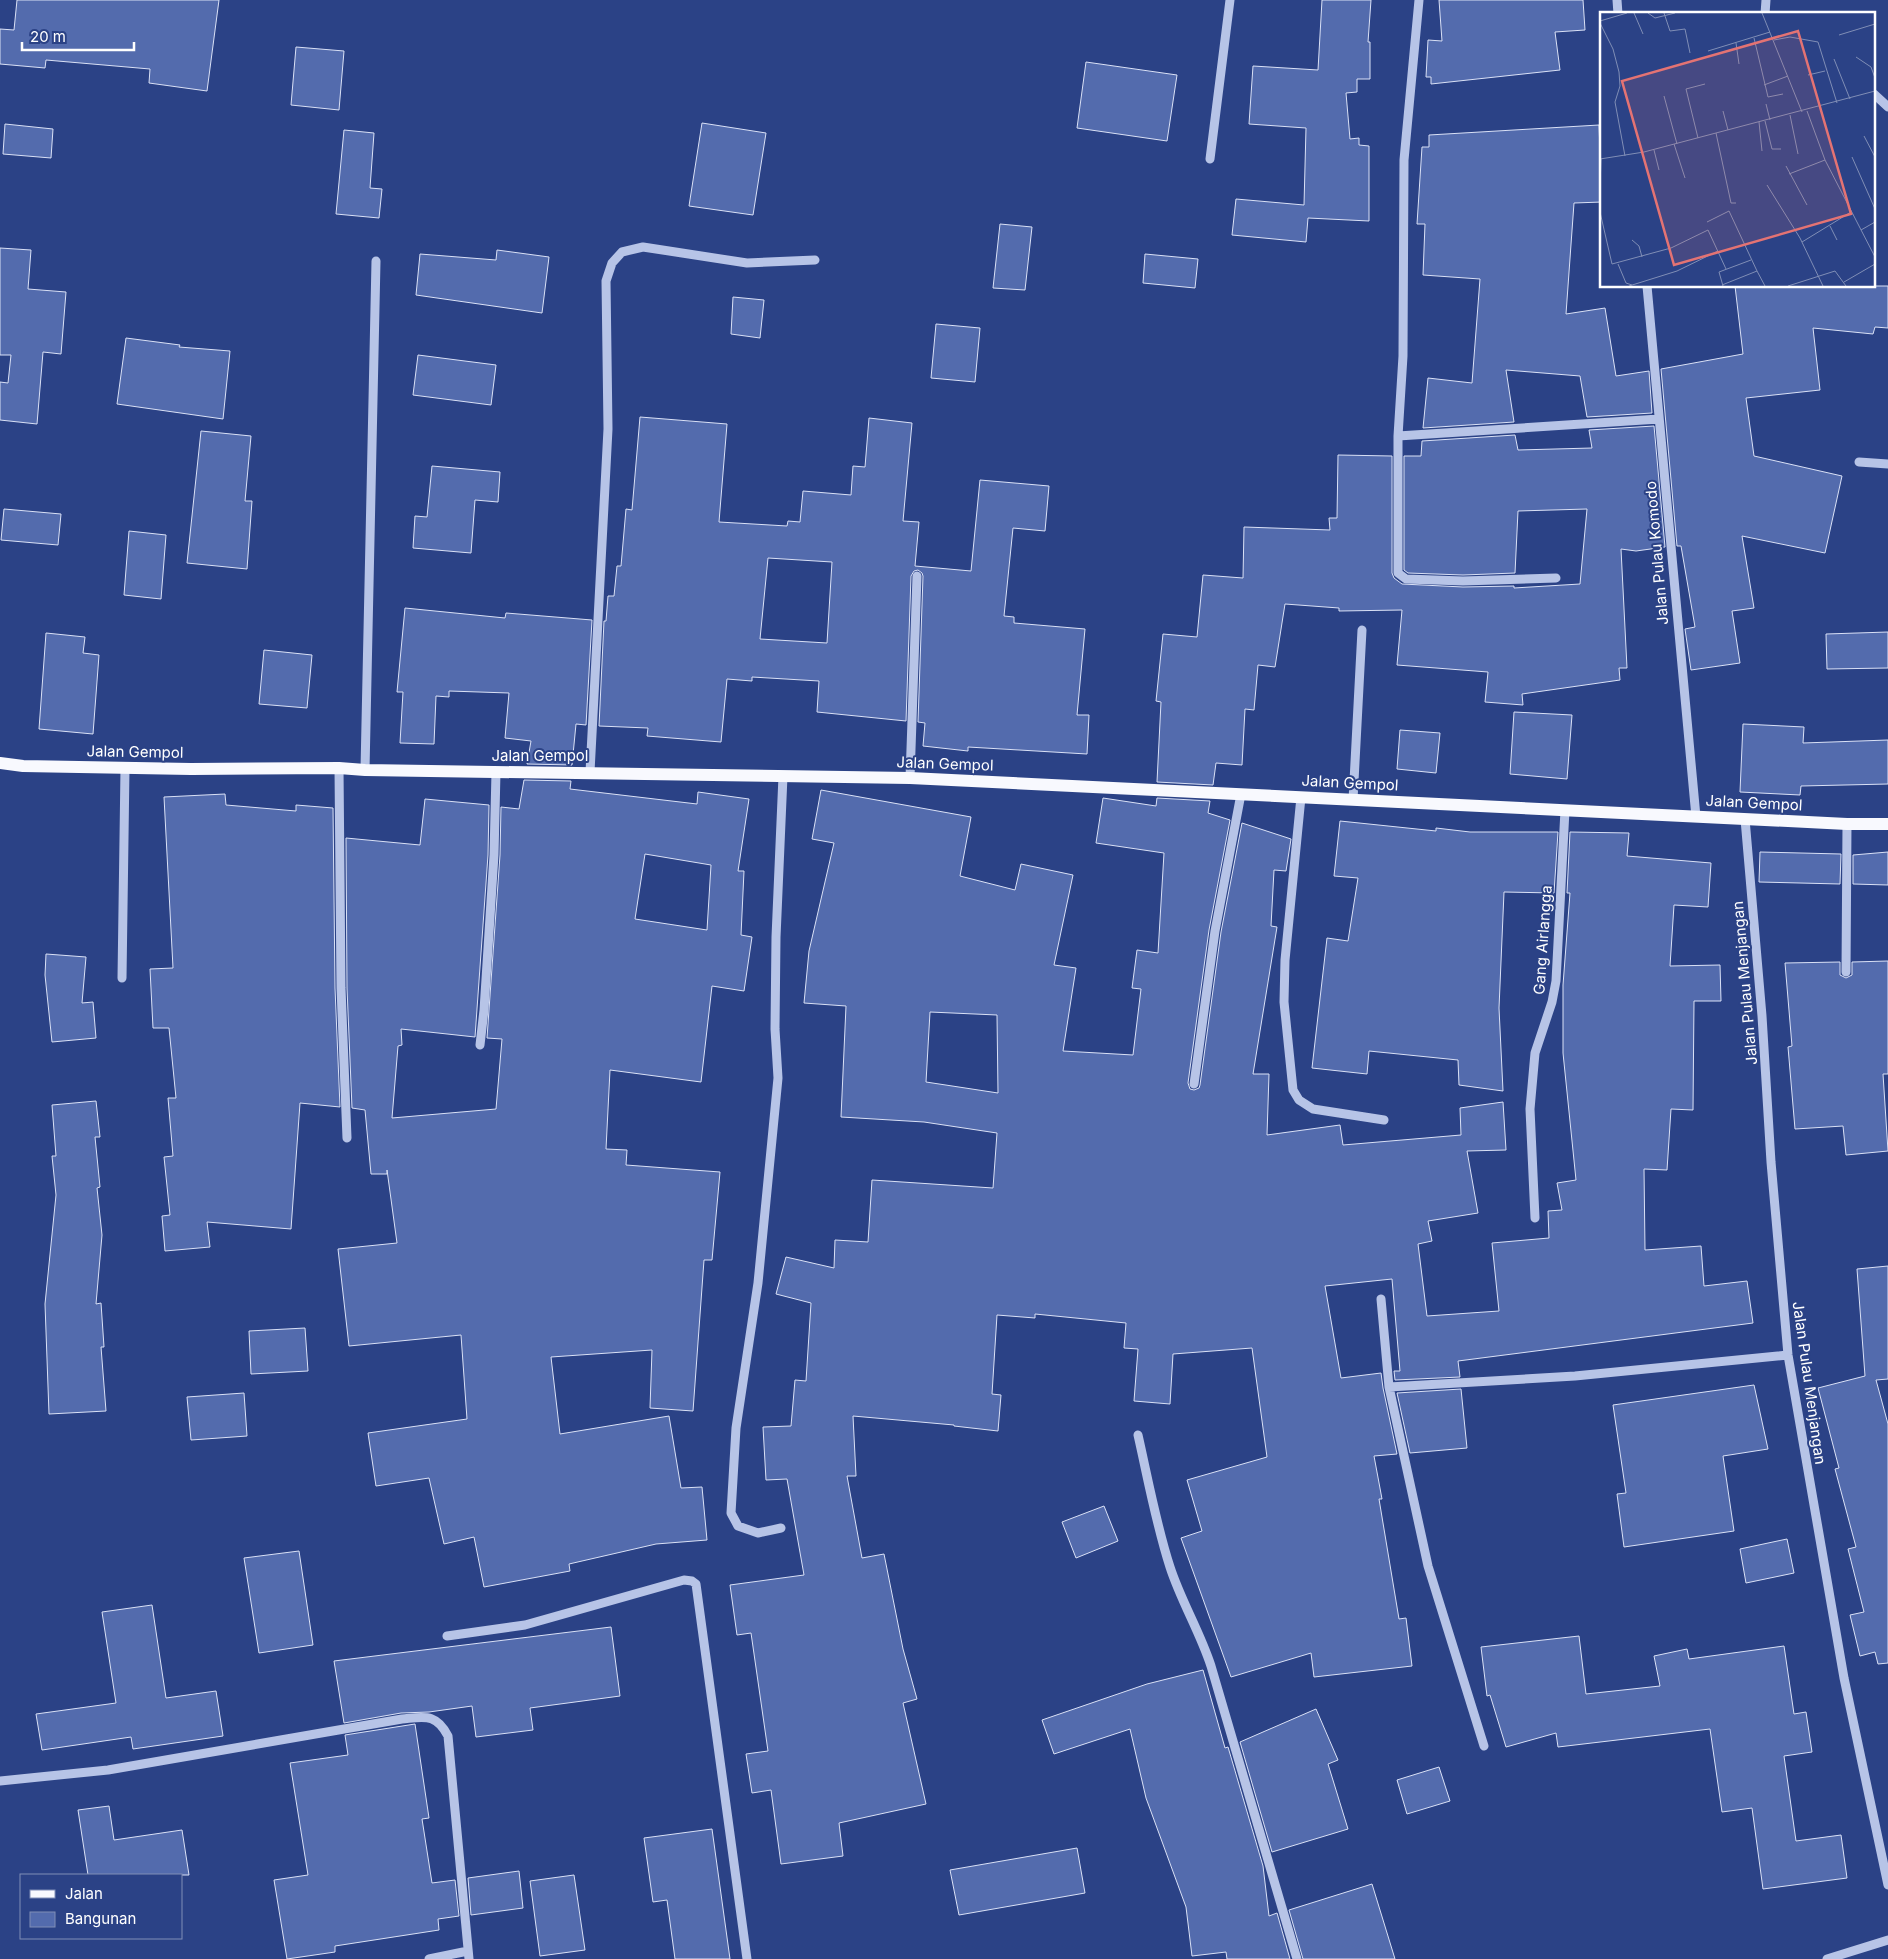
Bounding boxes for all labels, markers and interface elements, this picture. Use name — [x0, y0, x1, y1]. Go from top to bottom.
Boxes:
inset map — [1600, 12, 1876, 288]
scale bar — [22, 20, 135, 52]
text: 20 m — [30, 27, 66, 46]
street label: Jalan Pulau Komodo — [1641, 480, 1672, 626]
street label: Jalan Gempol — [86, 741, 184, 762]
street label: Jalan Gempol — [491, 746, 589, 765]
street label: Jalan Gempol — [896, 752, 994, 775]
street label: Jalan Gempol — [1301, 770, 1399, 795]
street label: Jalan Gempol — [1705, 790, 1803, 815]
street label: Gang Airlangga — [1529, 885, 1556, 995]
street label: Jalan Pulau Menjangan — [1728, 900, 1761, 1066]
street label: Jalan Pulau Menjangan — [1789, 1300, 1830, 1466]
legend — [20, 1874, 182, 1939]
text: Jalan — [65, 1884, 103, 1903]
text: Bangunan — [65, 1909, 136, 1928]

